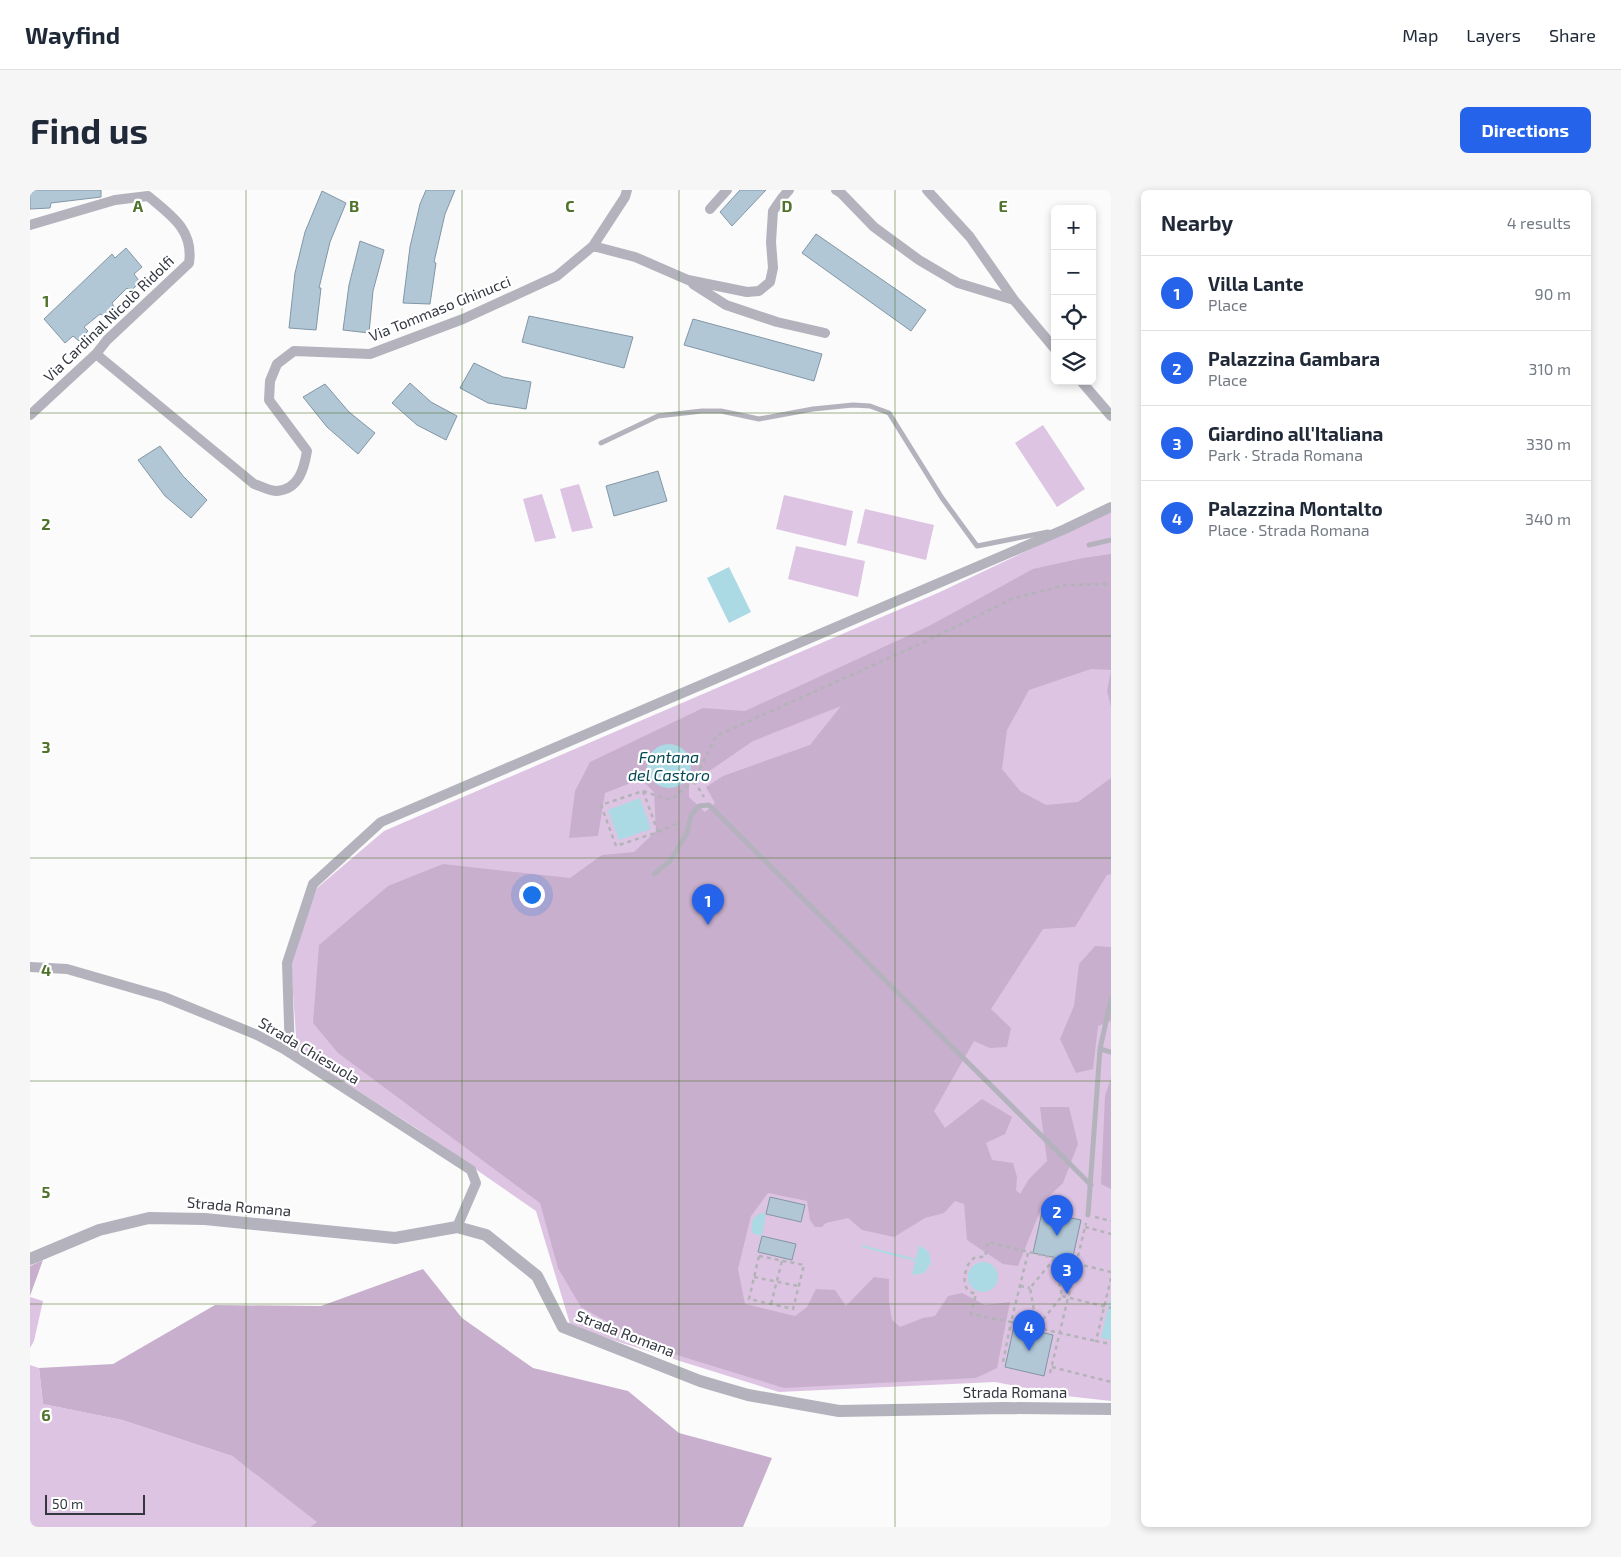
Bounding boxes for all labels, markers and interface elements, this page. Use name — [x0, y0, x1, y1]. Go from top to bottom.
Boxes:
text: Wayfind — [25, 20, 120, 49]
text: Map — [1402, 24, 1438, 46]
text: Layers — [1466, 24, 1521, 46]
text: Share — [1549, 24, 1596, 46]
button: Directions — [1460, 107, 1591, 153]
text: Find us — [30, 109, 148, 151]
text: A — [133, 196, 144, 215]
text: B — [349, 196, 359, 215]
text: C — [565, 196, 575, 215]
text: D — [782, 196, 793, 215]
text: E — [998, 196, 1008, 215]
map controls — [1051, 205, 1096, 385]
button: + — [1051, 205, 1096, 250]
text: Nearby — [1161, 210, 1233, 235]
text: 4 results — [1507, 213, 1571, 232]
button: − — [1051, 250, 1096, 295]
street label: Via Cardinal Nicolò Ridolfi — [40, 251, 177, 385]
street label: Via Tommaso Ghinucci — [366, 271, 513, 345]
text: Villa Lante — [1208, 272, 1304, 295]
text: 1 — [1174, 284, 1180, 303]
text: 90 m — [1535, 284, 1571, 303]
text: 1 — [43, 291, 49, 310]
button: locate — [1051, 295, 1096, 340]
text: Place — [1208, 295, 1247, 314]
button: layers — [1051, 340, 1096, 385]
text: Palazzina Gambara — [1208, 347, 1380, 370]
text: 2 — [1172, 359, 1182, 378]
text: 310 m — [1529, 359, 1571, 378]
text: Place — [1208, 370, 1247, 389]
text: Giardino all'Italiana — [1208, 422, 1383, 445]
text: 3 — [1172, 434, 1182, 453]
text: 330 m — [1526, 434, 1571, 453]
text: Park · Strada Romana — [1208, 445, 1363, 464]
text: Palazzina Montalto — [1208, 497, 1383, 520]
text: 4 — [1172, 509, 1182, 528]
text: 340 m — [1525, 509, 1571, 528]
text: 2 — [41, 514, 51, 533]
text: Place · Strada Romana — [1208, 520, 1370, 539]
text: 3 — [41, 737, 51, 756]
water label: Fontana del Castoro — [628, 747, 710, 784]
your location — [519, 882, 545, 908]
pin: 1 — [692, 884, 724, 925]
text: 4 — [41, 960, 51, 979]
street label: Strada Chiesuola — [256, 1013, 363, 1087]
text: 5 — [42, 1182, 51, 1201]
street label: Strada Romana — [186, 1192, 292, 1220]
pin: 2 — [1041, 1195, 1073, 1236]
pin: 3 — [1051, 1253, 1083, 1294]
street label: Strada Romana — [573, 1306, 677, 1360]
pin: 4 — [1013, 1310, 1045, 1351]
street label: Strada Romana — [963, 1383, 1067, 1401]
text: 6 — [41, 1405, 51, 1424]
scale bar — [45, 1492, 145, 1515]
text: 50 m — [52, 1495, 83, 1512]

